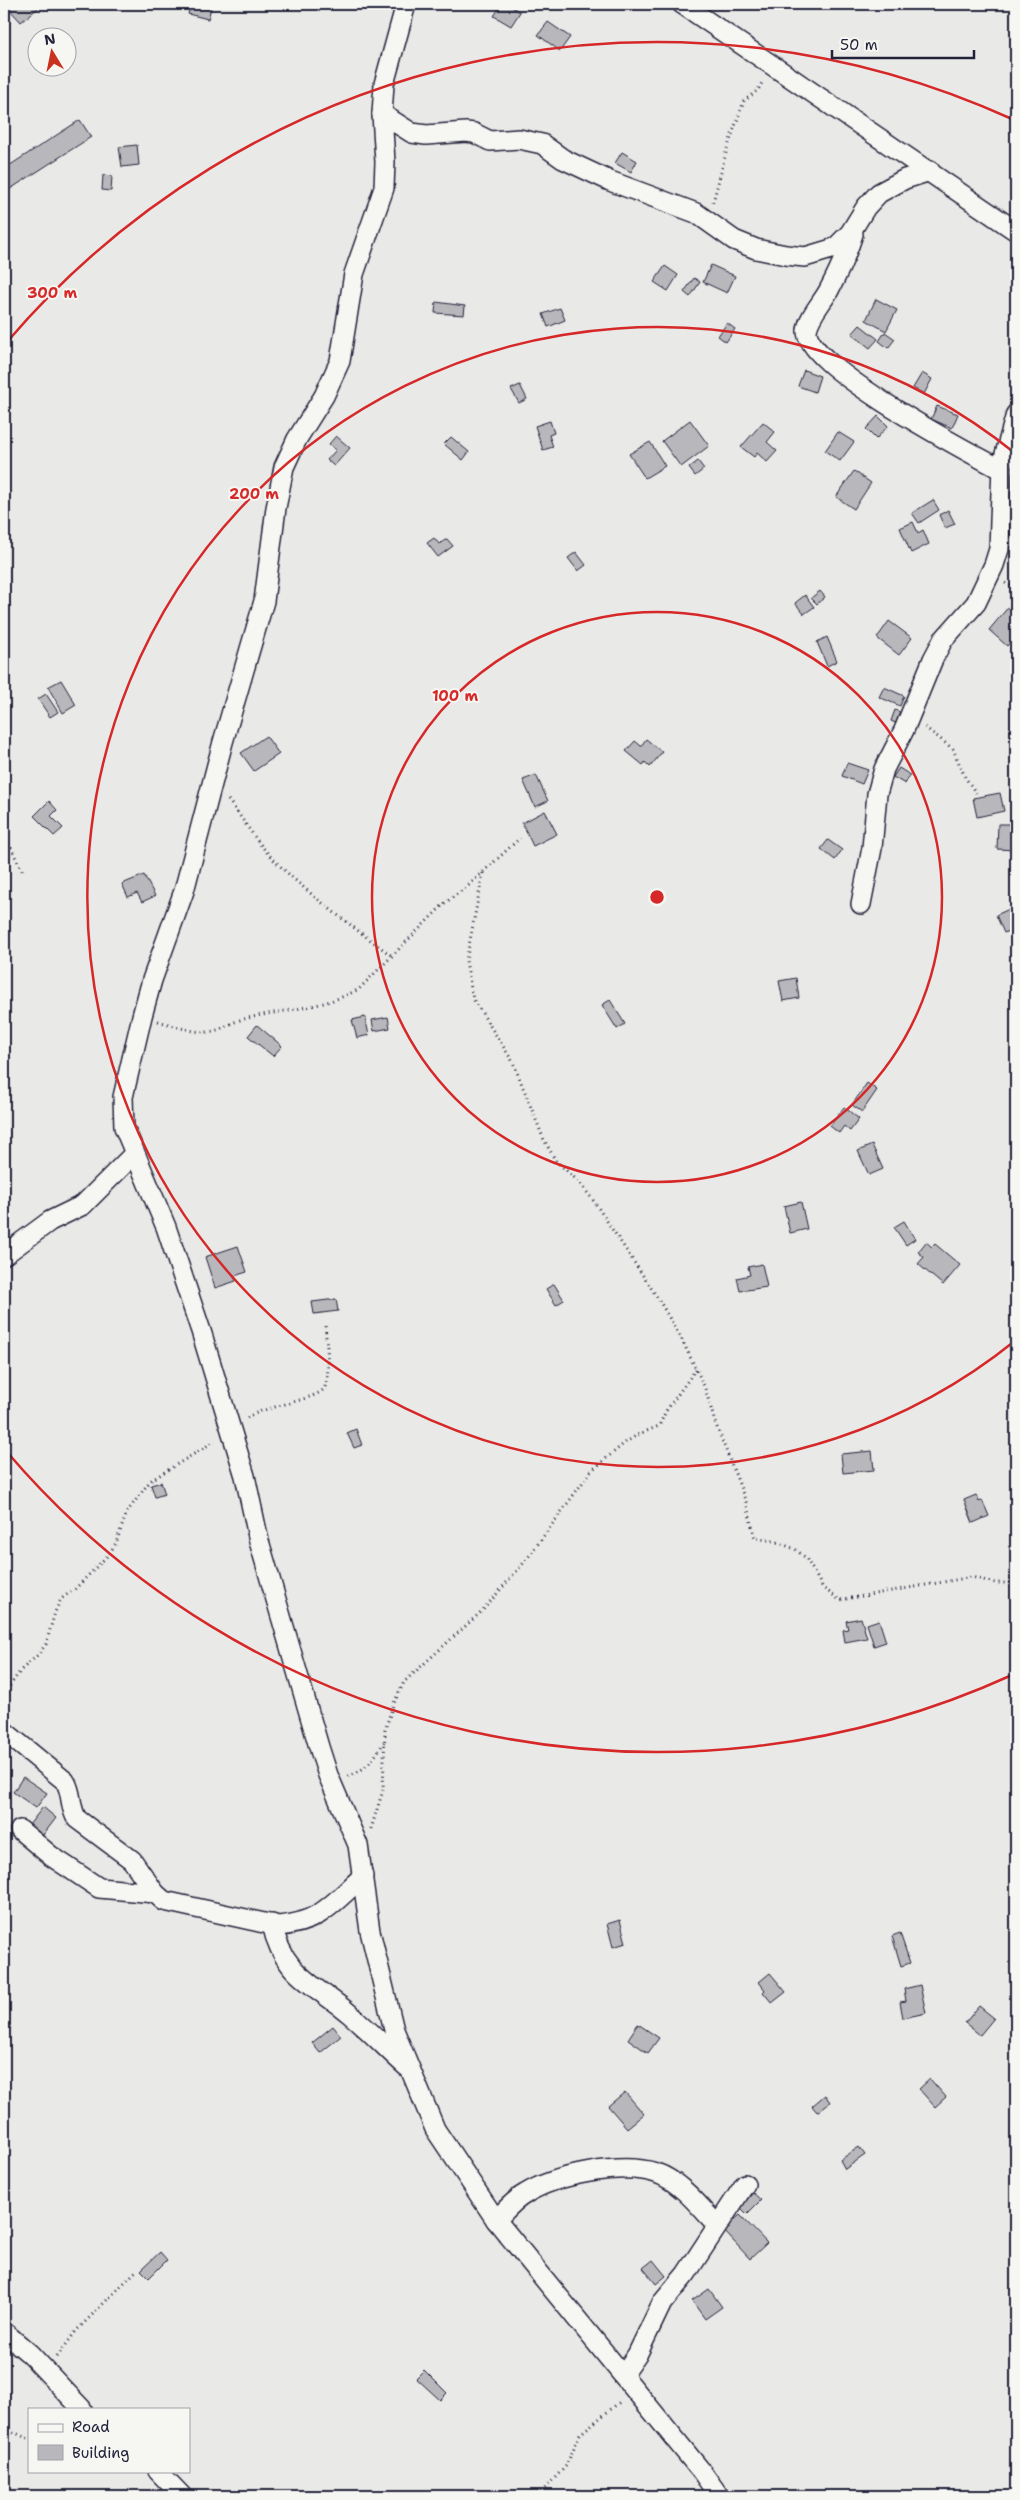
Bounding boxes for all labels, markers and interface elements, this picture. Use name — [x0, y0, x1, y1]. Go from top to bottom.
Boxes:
north arrow — [28, 28, 78, 78]
scale bar — [832, 28, 975, 60]
text: N — [43, 29, 57, 49]
text: 50 m — [840, 35, 878, 55]
text: 300 m — [27, 283, 77, 303]
text: 200 m — [229, 484, 279, 504]
text: 100 m — [432, 686, 478, 706]
centre of rings — [648, 888, 666, 906]
legend — [28, 2408, 190, 2472]
text: Road — [72, 2417, 110, 2437]
text: Building — [72, 2443, 129, 2463]

